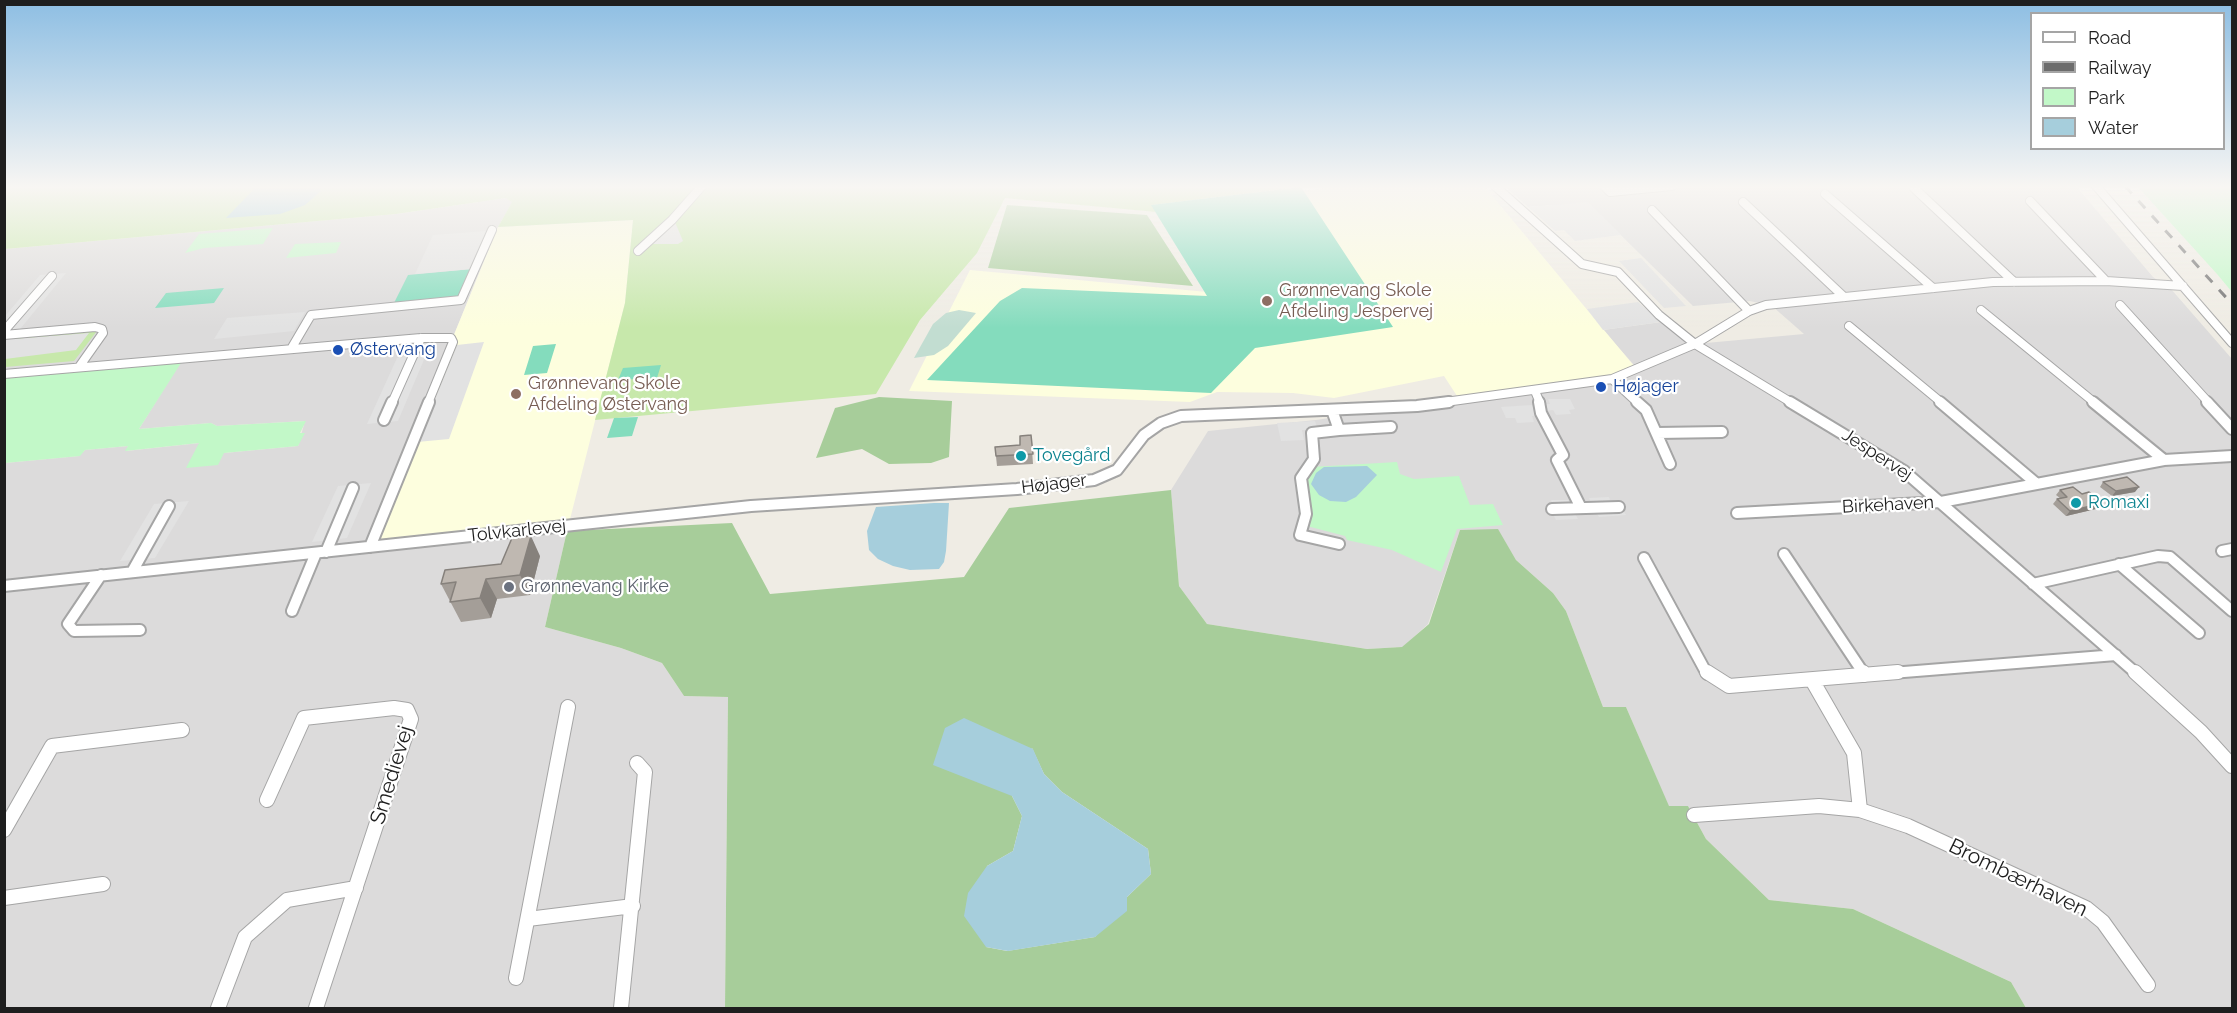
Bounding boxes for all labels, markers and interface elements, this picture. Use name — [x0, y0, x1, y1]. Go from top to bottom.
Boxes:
legend — [2030, 12, 2225, 150]
text: Road — [2088, 27, 2131, 48]
text: Railway — [2088, 57, 2152, 78]
text: Park — [2088, 87, 2125, 108]
text: Water — [2088, 117, 2138, 138]
place label: Grønnevang Skole Afdeling Jespervej — [1279, 280, 1433, 322]
marker: Grønnevang Skole Afdeling Jespervej — [1260, 294, 1274, 308]
place label: Østervang — [350, 339, 436, 361]
marker: Østervang — [331, 343, 345, 357]
place label: Grønnevang Skole Afdeling Østervang — [528, 373, 688, 416]
place label: Højager — [1613, 376, 1679, 398]
marker: Højager — [1594, 380, 1608, 394]
marker: Grønnevang Skole Afdeling Østervang — [509, 387, 523, 401]
street label: Jespervej — [1838, 424, 1916, 486]
place label: Tovegård — [1033, 445, 1110, 467]
marker: Tovegård — [1014, 449, 1028, 463]
street label: Højager — [1020, 469, 1088, 499]
street label: Birkehaven — [1841, 492, 1935, 518]
place label: Romaxi — [2088, 492, 2150, 514]
marker: Romaxi — [2069, 496, 2083, 510]
street label: Tolvkarlevej — [467, 515, 567, 547]
place label: Grønnevang Kirke — [521, 576, 669, 598]
marker: Grønnevang Kirke — [502, 580, 516, 594]
street label: Smedievej — [365, 723, 419, 827]
street label: Brombærhaven — [1944, 833, 2092, 923]

